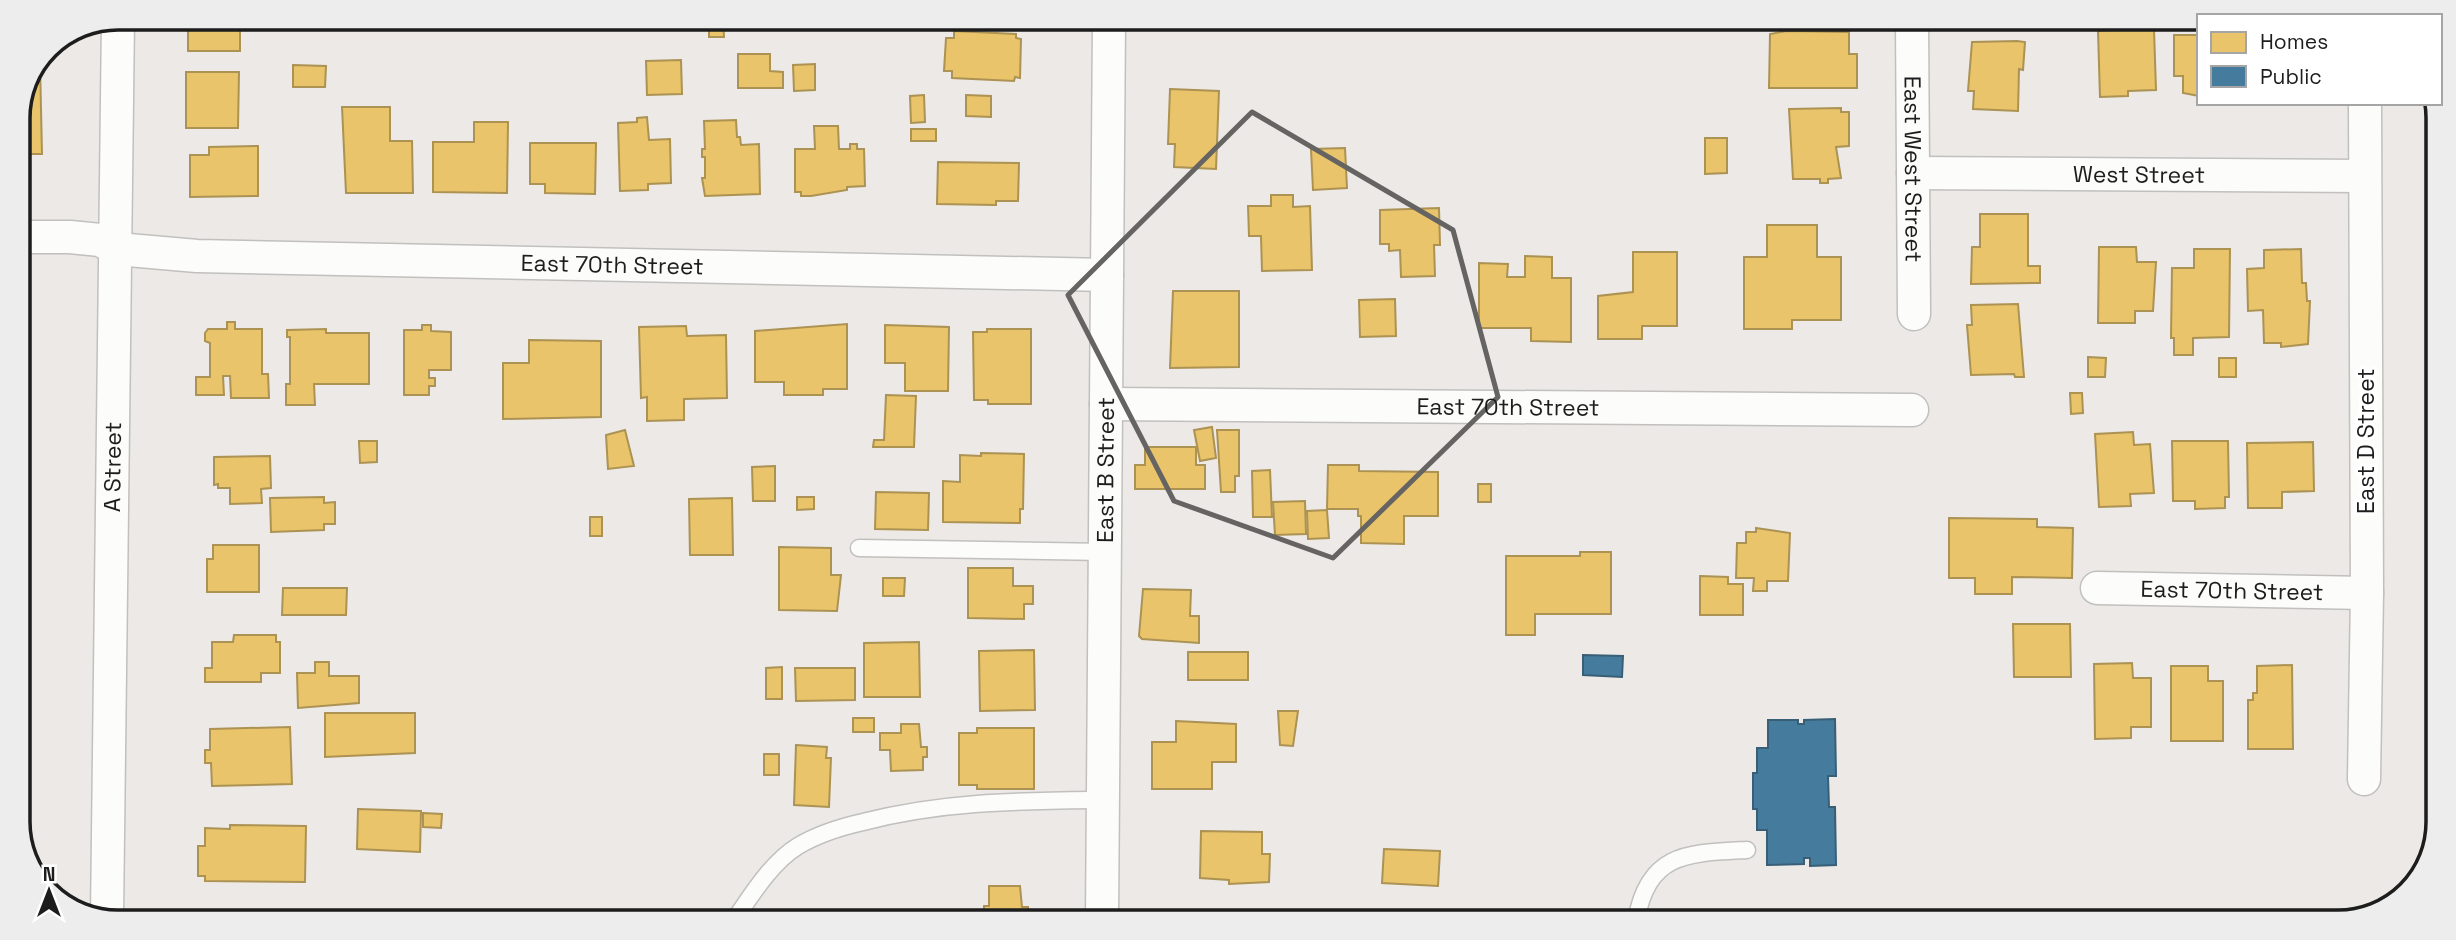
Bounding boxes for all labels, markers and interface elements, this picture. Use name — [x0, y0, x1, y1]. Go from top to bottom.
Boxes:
legend — [2197, 14, 2442, 105]
text: Homes — [2260, 28, 2328, 55]
text: Public — [2260, 63, 2322, 90]
street label: East West Street — [1897, 76, 1929, 262]
street label: West Street — [2073, 159, 2205, 190]
street label: East 70th Street — [520, 248, 704, 282]
street label: East D Street — [2351, 368, 2381, 514]
street label: East 70th Street — [1416, 391, 1600, 423]
street label: East B Street — [1090, 397, 1121, 543]
street label: A Street — [97, 422, 128, 512]
street label: East 70th Street — [2140, 574, 2324, 607]
north arrow — [14, 856, 84, 926]
text: N — [43, 862, 55, 887]

